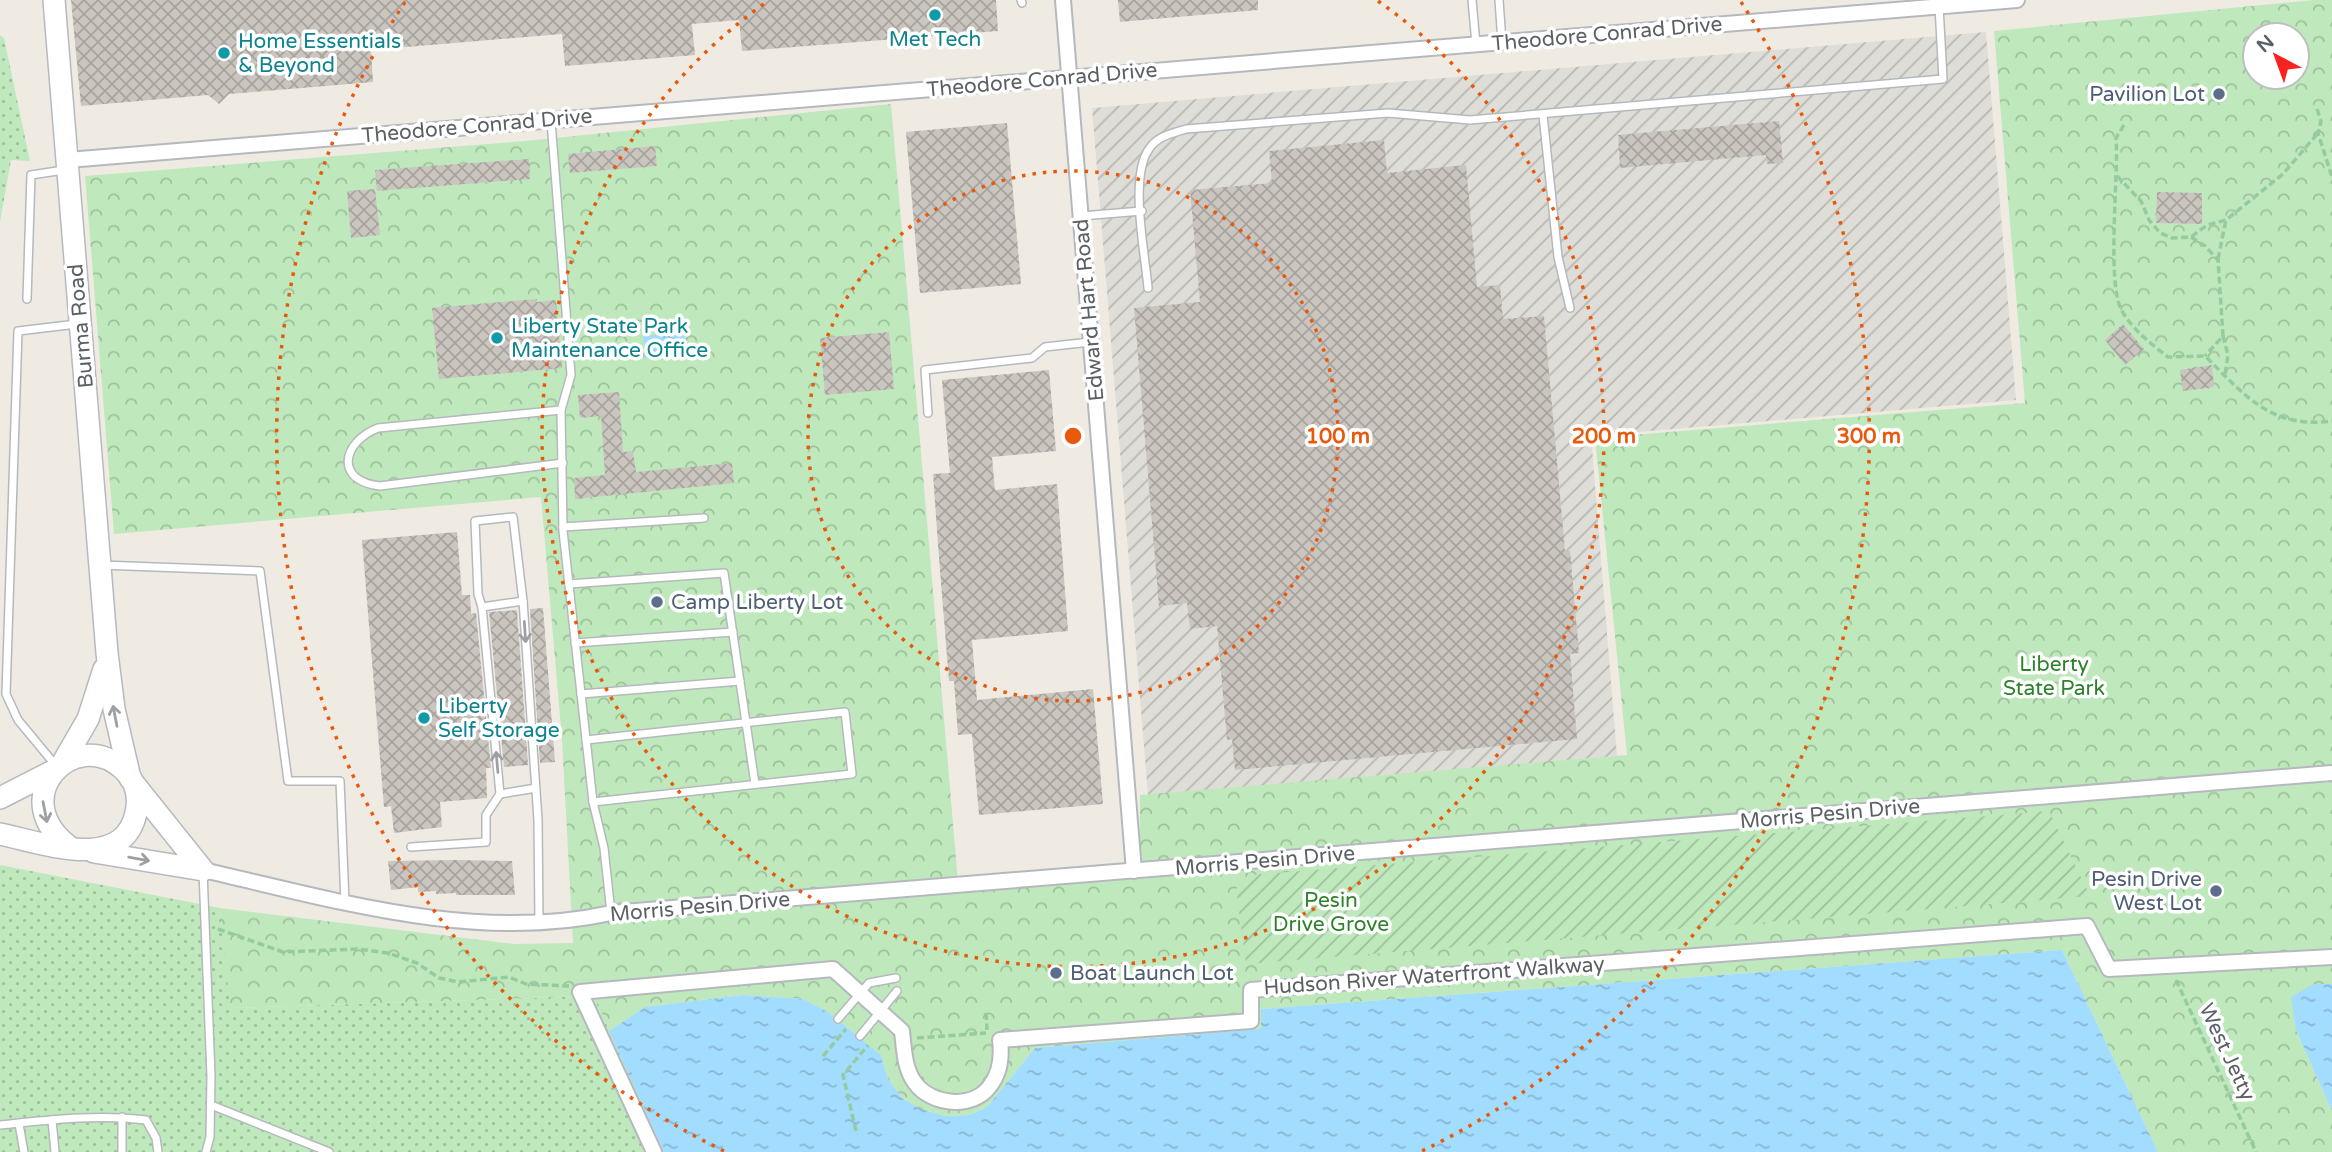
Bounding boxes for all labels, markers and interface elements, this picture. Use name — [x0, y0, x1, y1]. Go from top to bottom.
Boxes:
marker: Met Tech — [927, 7, 943, 23]
street label: Theodore Conrad Drive — [1491, 11, 1723, 57]
north arrow — [2241, 21, 2311, 91]
place label: Met Tech — [889, 27, 981, 52]
place label: Home Essentials & Beyond — [238, 29, 401, 78]
text: N — [2253, 31, 2278, 57]
marker: Home Essentials & Beyond — [216, 45, 232, 61]
street label: Theodore Conrad Drive — [926, 57, 1158, 103]
place label: Pavilion Lot — [2089, 82, 2205, 107]
marker: Pavilion Lot — [2211, 86, 2227, 102]
street label: Theodore Conrad Drive — [361, 103, 593, 149]
street label: Edward Hart Road — [1069, 218, 1109, 402]
street label: Burma Road — [63, 263, 99, 389]
place label: Liberty State Park Maintenance Office — [511, 314, 708, 363]
marker: Liberty State Park Maintenance Office — [489, 330, 505, 346]
centre of rings — [1061, 424, 1085, 448]
text: 100 m — [1306, 424, 1370, 449]
text: 200 m — [1572, 424, 1636, 449]
text: 300 m — [1837, 424, 1901, 449]
place label: Camp Liberty Lot — [671, 590, 843, 615]
marker: Camp Liberty Lot — [649, 594, 665, 610]
one-way arrow — [519, 621, 532, 643]
park label: Liberty State Park — [2003, 652, 2105, 701]
place label: Liberty Self Storage — [438, 694, 560, 743]
one-way arrow — [108, 705, 122, 728]
marker: Liberty Self Storage — [416, 710, 432, 726]
one-way arrow — [490, 751, 503, 774]
street label: Morris Pesin Drive — [1739, 794, 1921, 834]
one-way arrow — [39, 800, 52, 823]
street label: Morris Pesin Drive — [1174, 841, 1356, 881]
one-way arrow — [127, 853, 150, 867]
place label: Pesin Drive West Lot — [2091, 867, 2202, 916]
marker: Pesin Drive West Lot — [2208, 883, 2224, 899]
street label: Morris Pesin Drive — [609, 887, 791, 927]
park label: Pesin Drive Grove — [1273, 888, 1389, 937]
street label: Hudson River Waterfront Walkway — [1263, 952, 1605, 1000]
place label: Boat Launch Lot — [1070, 961, 1234, 986]
marker: Boat Launch Lot — [1048, 965, 1064, 981]
street label: West Jetty — [2194, 999, 2260, 1105]

